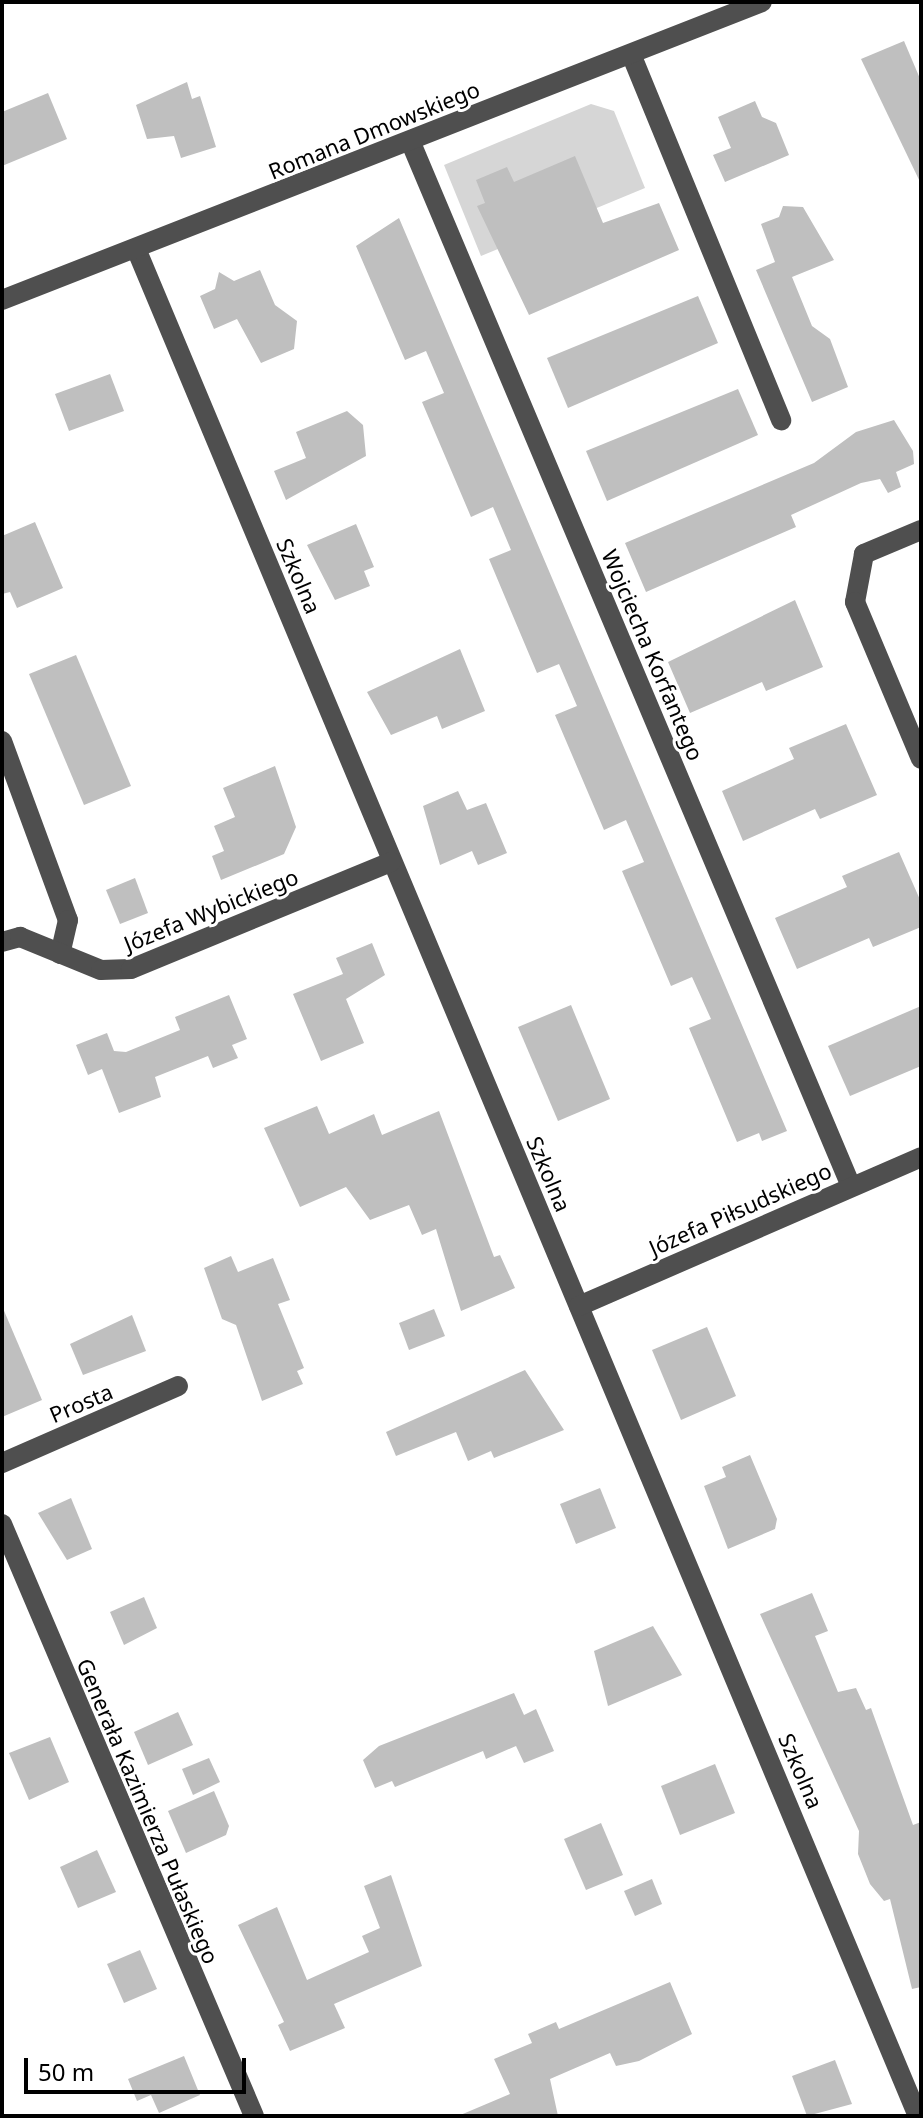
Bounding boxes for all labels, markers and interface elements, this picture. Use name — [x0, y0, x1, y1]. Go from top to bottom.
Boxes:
street label: Romana Dmowskiego — [264, 76, 484, 184]
street label: Szkolna — [271, 534, 327, 618]
street label: Wojciecha Korfantego — [597, 546, 709, 764]
street label: Józefa Wybickiego — [120, 863, 302, 957]
street label: Szkolna — [521, 1132, 577, 1216]
street label: Józefa Piłsudskiego — [645, 1157, 835, 1261]
street label: Prosta — [45, 1378, 117, 1428]
street label: Generała Kazimierza Pułaskiego — [71, 1654, 225, 1968]
street label: Szkolna — [773, 1729, 829, 1813]
scale bar — [28, 2042, 250, 2092]
text: 50 m — [38, 2055, 94, 2088]

